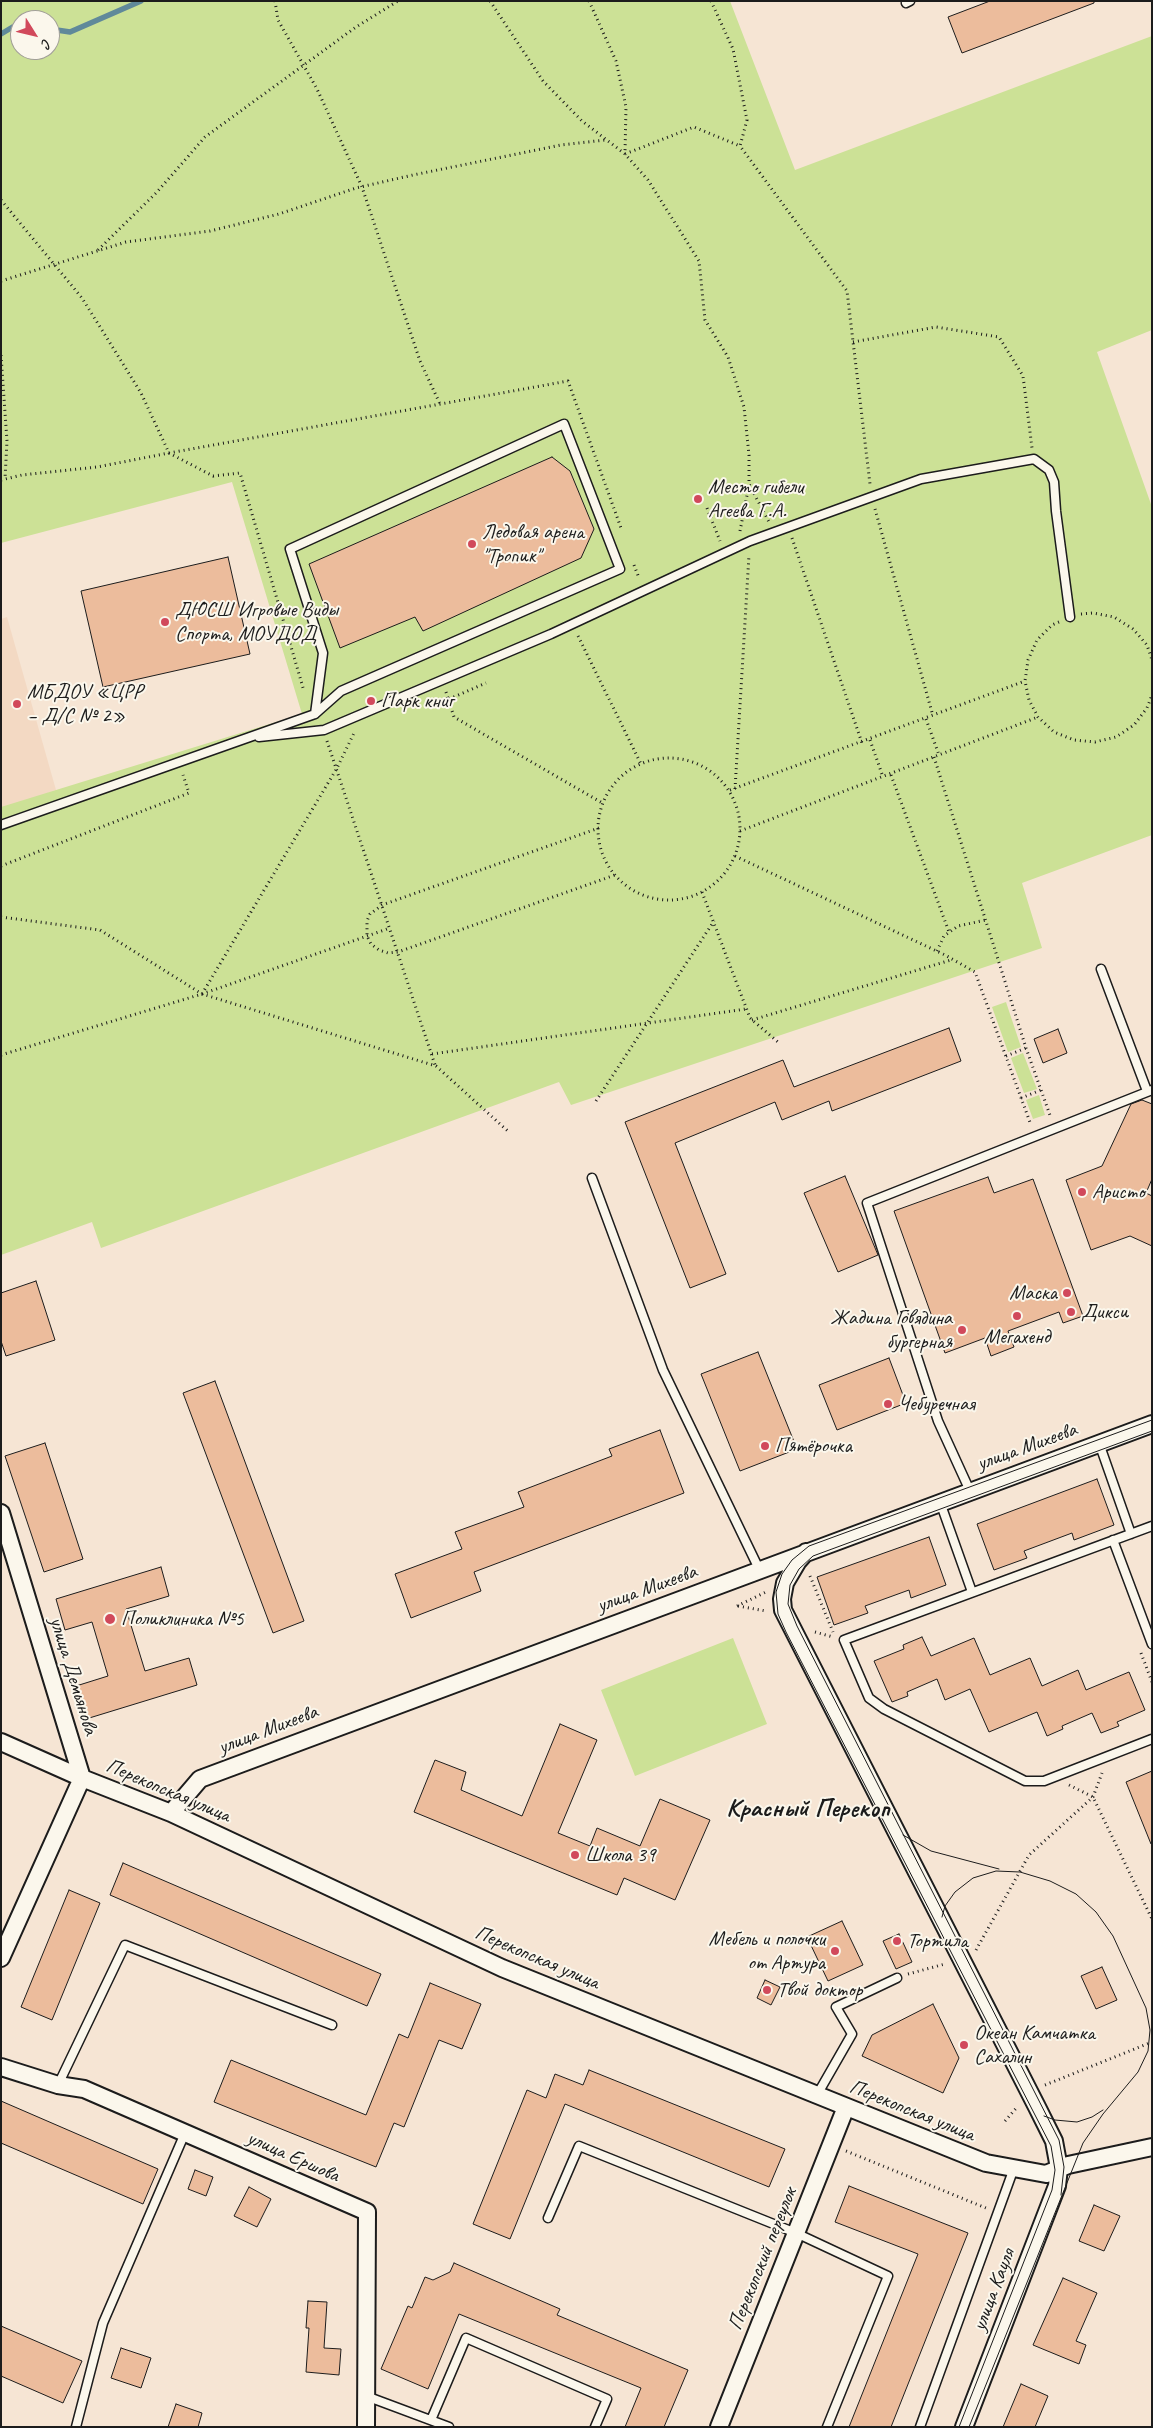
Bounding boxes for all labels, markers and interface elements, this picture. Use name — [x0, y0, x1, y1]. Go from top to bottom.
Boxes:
north arrow — [10, 10, 60, 60]
text: С — [38, 36, 56, 51]
place label: Место гибели Агеева Г.А. — [708, 474, 803, 524]
marker: Место гибели Агеева Г.А. — [692, 493, 704, 505]
place label: Ледовая арена "Тропик" — [482, 519, 584, 569]
marker: Ледовая арена "Тропик" — [466, 538, 478, 550]
place label: ДЮСШ Игровые Виды Спорта, МОУДОД — [175, 597, 338, 647]
marker: ДЮСШ Игровые Виды Спорта, МОУДОД — [159, 616, 171, 628]
place label: МБДОУ «ЦРР – Д/С № 2» — [27, 679, 143, 729]
place label: Парк книг — [381, 688, 453, 714]
marker: Парк книг — [365, 695, 377, 707]
marker: МБДОУ «ЦРР – Д/С № 2» — [11, 698, 23, 710]
place label: Аристо — [1092, 1179, 1145, 1205]
marker: Аристо — [1076, 1186, 1088, 1198]
place label: Маска — [1009, 1280, 1057, 1306]
marker: Маска — [1061, 1287, 1073, 1299]
place label: Дикси — [1081, 1299, 1128, 1325]
place label: Жадина Говядина бургерная — [830, 1305, 952, 1355]
marker: Дикси — [1065, 1306, 1077, 1318]
marker: Мегахенд — [1011, 1310, 1023, 1322]
marker: Жадина Говядина бургерная — [956, 1324, 968, 1336]
place label: Мегахенд — [984, 1324, 1050, 1350]
place label: Чебуречная — [898, 1391, 975, 1417]
marker: Чебуречная — [882, 1398, 894, 1410]
street label: улица Михеева — [974, 1417, 1080, 1477]
place label: Пятёрочка — [775, 1433, 852, 1459]
marker: Пятёрочка — [759, 1440, 771, 1452]
street label: улица Михеева — [594, 1559, 700, 1619]
place label: Поликлиника №5 — [121, 1606, 244, 1632]
marker: Поликлиника №5 — [103, 1612, 117, 1626]
street label: улица Демьянова — [43, 1614, 103, 1738]
street label: улица Михеева — [215, 1700, 321, 1760]
street label: Перекопская улица — [102, 1753, 234, 1829]
district label: Красный Перекоп — [726, 1793, 890, 1825]
place label: Школа 39 — [585, 1842, 655, 1868]
marker: Школа 39 — [569, 1849, 581, 1861]
street label: Перекопская улица — [471, 1920, 603, 1996]
place label: Мебель и полочки от Артура — [709, 1926, 825, 1976]
place label: Тортила — [907, 1928, 968, 1954]
marker: Тортила — [891, 1935, 903, 1947]
marker: Мебель и полочки от Артура — [829, 1945, 841, 1957]
place label: Твой доктор — [777, 1977, 863, 2003]
marker: Твой доктор — [761, 1984, 773, 1996]
place label: Океан Камчатка Сахалин — [974, 2020, 1095, 2070]
marker: Океан Камчатка Сахалин — [958, 2039, 970, 2051]
street label: Перекопская улица — [846, 2074, 978, 2148]
street label: улица Ершова — [243, 2125, 343, 2189]
street label: Перекопский переулок — [723, 2184, 803, 2334]
street label: улица Кауля — [967, 2245, 1021, 2335]

